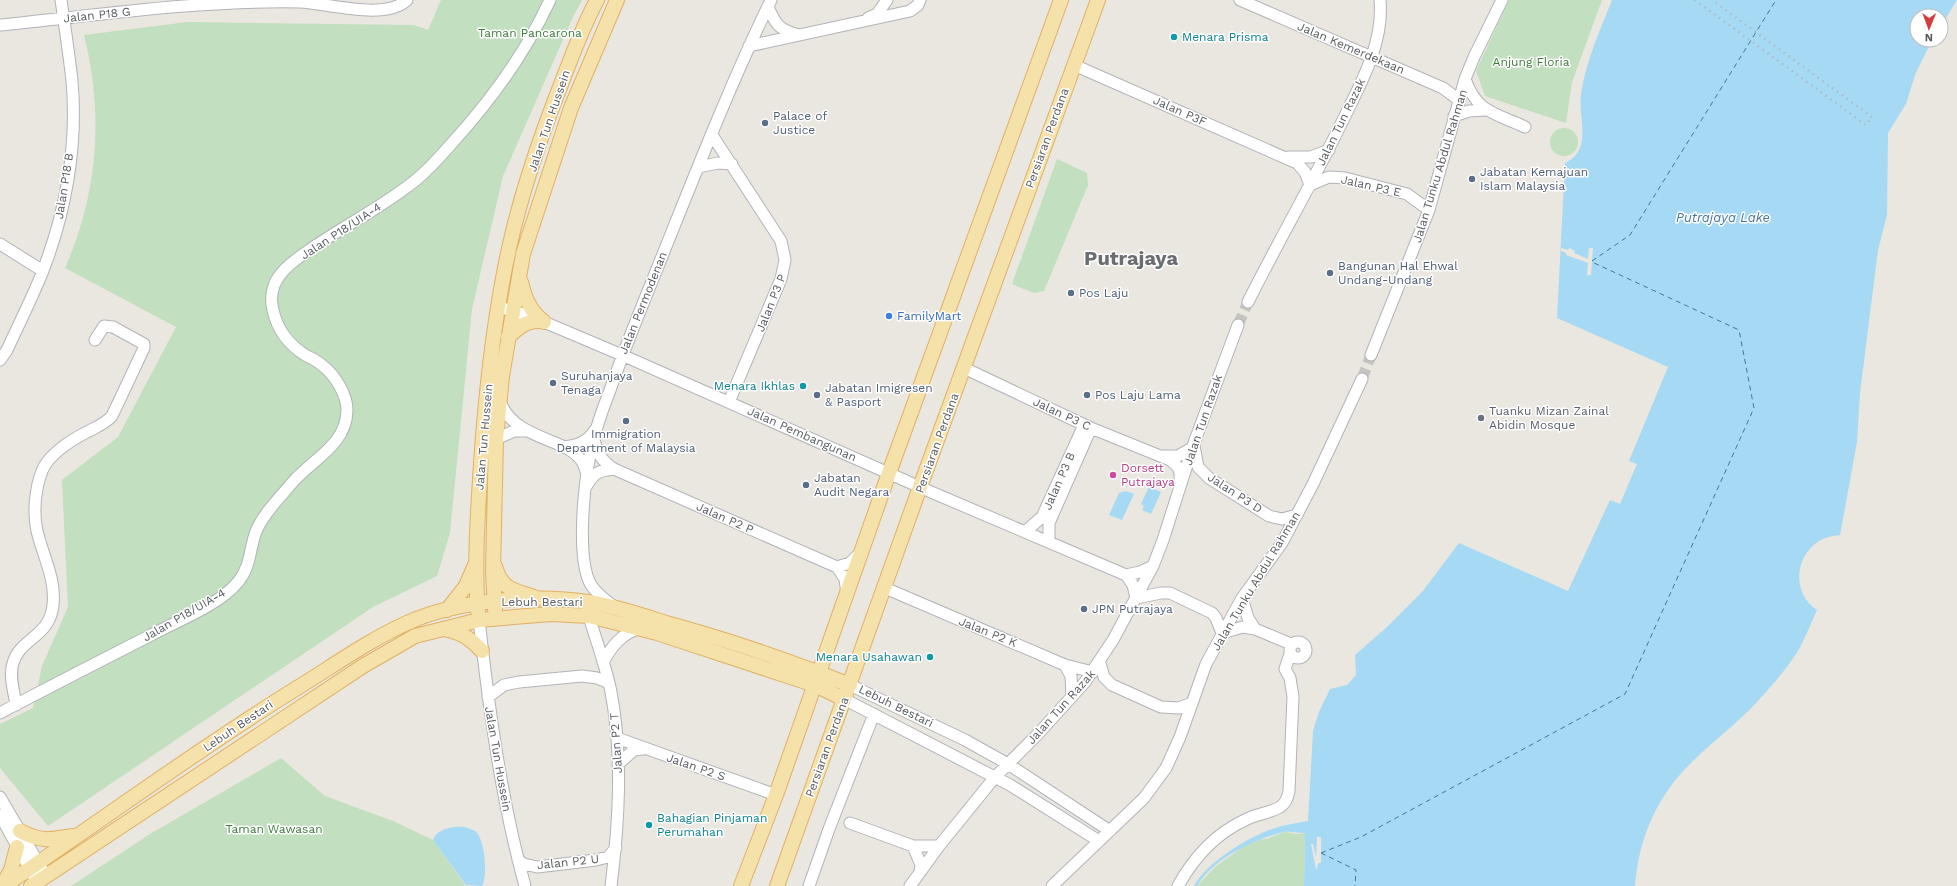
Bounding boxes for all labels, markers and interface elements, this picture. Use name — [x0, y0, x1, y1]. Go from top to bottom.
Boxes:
street label: Jalan P18 G — [63, 5, 131, 25]
north arrow — [1909, 8, 1949, 48]
street label: Jalan Kemerdekaan — [1295, 19, 1407, 77]
park label: Taman Pancarona — [478, 26, 582, 40]
place label: Menara Prisma — [1182, 30, 1269, 44]
text: N — [1925, 31, 1933, 44]
marker: Menara Prisma — [1169, 32, 1179, 42]
park label: Anjung Floria — [1493, 55, 1570, 69]
street label: Jalan Tun Hussein — [525, 68, 573, 174]
street label: Jalan Tun Razak — [1314, 76, 1368, 168]
street label: Persiaran Perdana — [1022, 86, 1072, 190]
street label: Jalan Tunku Abdul Rahman — [1410, 88, 1470, 244]
street label: Jalan P3F — [1151, 93, 1209, 129]
place label: Palace of Justice — [773, 109, 827, 137]
marker: Palace of Justice — [760, 118, 770, 128]
street label: Jalan P18 B — [52, 152, 76, 220]
place label: Jabatan Kemajuan Islam Malaysia — [1480, 165, 1588, 193]
street label: Jalan P3 E — [1340, 172, 1403, 200]
marker: Jabatan Kemajuan Islam Malaysia — [1467, 174, 1477, 184]
street label: Jalan P18/UIA-4 — [298, 200, 384, 262]
water label: Putrajaya Lake — [1676, 210, 1770, 225]
district label: Putrajaya — [1084, 246, 1178, 270]
street label: Jalan Permodenan — [616, 250, 670, 356]
place label: Bangunan Hal Ehwal Undang-Undang — [1338, 259, 1458, 287]
marker: Bangunan Hal Ehwal Undang-Undang — [1325, 268, 1335, 278]
street label: Jalan P3 P — [753, 272, 789, 334]
place label: Pos Laju — [1079, 286, 1128, 300]
marker: Pos Laju — [1066, 288, 1076, 298]
place label: FamilyMart — [897, 309, 961, 323]
marker: FamilyMart — [884, 311, 894, 321]
place label: Suruhanjaya Tenaga — [561, 369, 633, 397]
street label: Jalan Tun Razak — [1181, 373, 1225, 467]
marker: Suruhanjaya Tenaga — [548, 378, 558, 388]
place label: Menara Ikhlas — [714, 379, 795, 393]
marker: Menara Ikhlas — [798, 381, 808, 391]
place label: Jabatan Imigresen & Pasport — [825, 381, 933, 409]
street label: Jalan Tun Hussein — [472, 383, 496, 491]
place label: Pos Laju Lama — [1095, 388, 1181, 402]
marker: Jabatan Imigresen & Pasport — [812, 390, 822, 400]
marker: Pos Laju Lama — [1082, 390, 1092, 400]
street label: Persiaran Perdana — [912, 391, 962, 495]
street label: Jalan P3 C — [1031, 395, 1093, 433]
street label: Jalan Pembangunan — [745, 404, 859, 464]
place label: Tuanku Mizan Zainal Abidin Mosque — [1489, 404, 1609, 432]
marker: Tuanku Mizan Zainal Abidin Mosque — [1476, 413, 1486, 423]
marker: Immigration Department of Malaysia — [621, 416, 631, 426]
place label: Immigration Department of Malaysia — [556, 427, 696, 455]
street label: Jalan P3 B — [1040, 450, 1078, 512]
place label: Dorsett Putrajaya — [1121, 461, 1175, 489]
marker: Dorsett Putrajaya — [1108, 470, 1118, 480]
street label: Jalan P3 D — [1205, 470, 1265, 516]
place label: Jabatan Audit Negara — [814, 471, 890, 499]
marker: Jabatan Audit Negara — [801, 480, 811, 490]
street label: Jalan P2 P — [694, 499, 756, 537]
street label: Jalan Tunku Abdul Rahman — [1209, 509, 1303, 653]
street label: Jalan P18/UIA-4 — [140, 586, 228, 644]
street label: Lebuh Bestari — [501, 595, 583, 609]
place label: JPN Putrajaya — [1092, 602, 1173, 616]
marker: JPN Putrajaya — [1079, 604, 1089, 614]
street label: Jalan P2 K — [957, 614, 1019, 650]
place label: Menara Usahawan — [816, 650, 922, 664]
marker: Menara Usahawan — [925, 652, 935, 662]
street label: Jalan Tun Razak — [1024, 667, 1098, 747]
street label: Lebuh Bestari — [856, 682, 936, 730]
street label: Persiaran Perdana — [802, 695, 852, 799]
street label: Lebuh Bestari — [200, 697, 276, 755]
street label: Jalan Tun Hussein — [482, 705, 514, 813]
street label: Jalan P2 T — [607, 712, 625, 774]
street label: Jalan P2 S — [665, 750, 727, 784]
place label: Bahagian Pinjaman Perumahan — [657, 811, 767, 839]
marker: Bahagian Pinjaman Perumahan — [644, 820, 654, 830]
park label: Taman Wawasan — [225, 822, 323, 836]
street label: Jalan P2 U — [536, 852, 600, 872]

